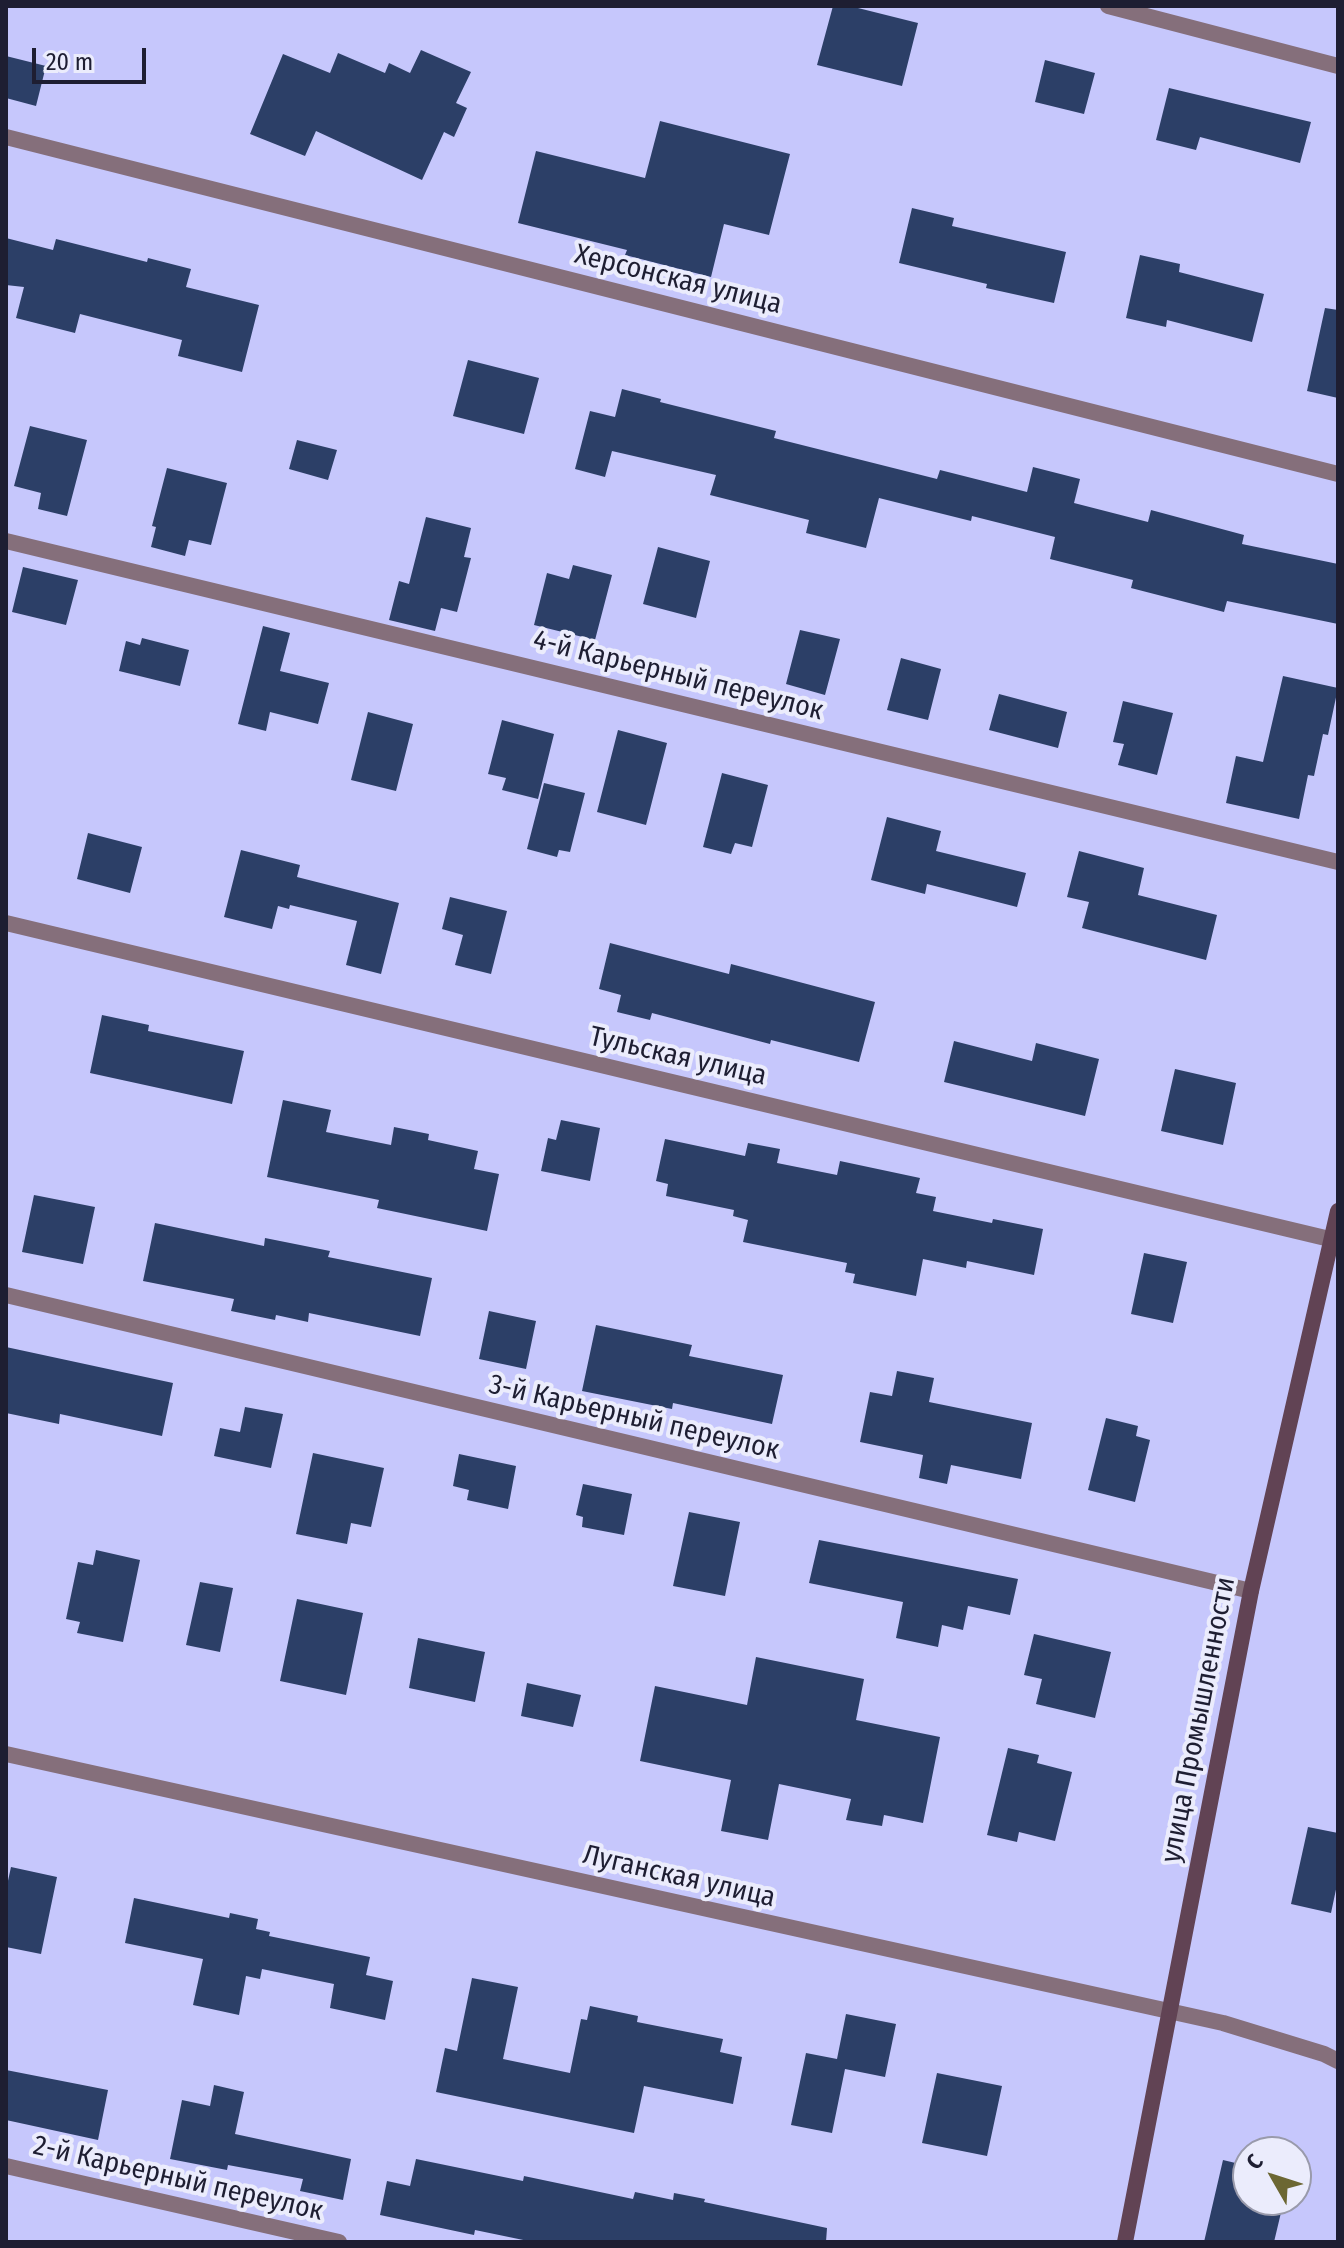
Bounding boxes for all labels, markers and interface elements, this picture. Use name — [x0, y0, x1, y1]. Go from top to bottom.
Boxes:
scale bar — [36, 32, 150, 82]
text: 20 m — [46, 48, 93, 76]
street label: Херсонская улица — [571, 238, 785, 322]
street label: 4-й Карьерный переулок — [530, 624, 826, 728]
street label: Тульская улица — [586, 1020, 770, 1094]
street label: 3-й Карьерный переулок — [486, 1368, 782, 1468]
street label: улица Промышленности — [1155, 1574, 1243, 1866]
street label: Луганская улица — [580, 1839, 778, 1915]
street label: 2-й Карьерный переулок — [30, 2129, 326, 2229]
north arrow — [1232, 2136, 1312, 2216]
text: С — [1240, 2149, 1269, 2175]

